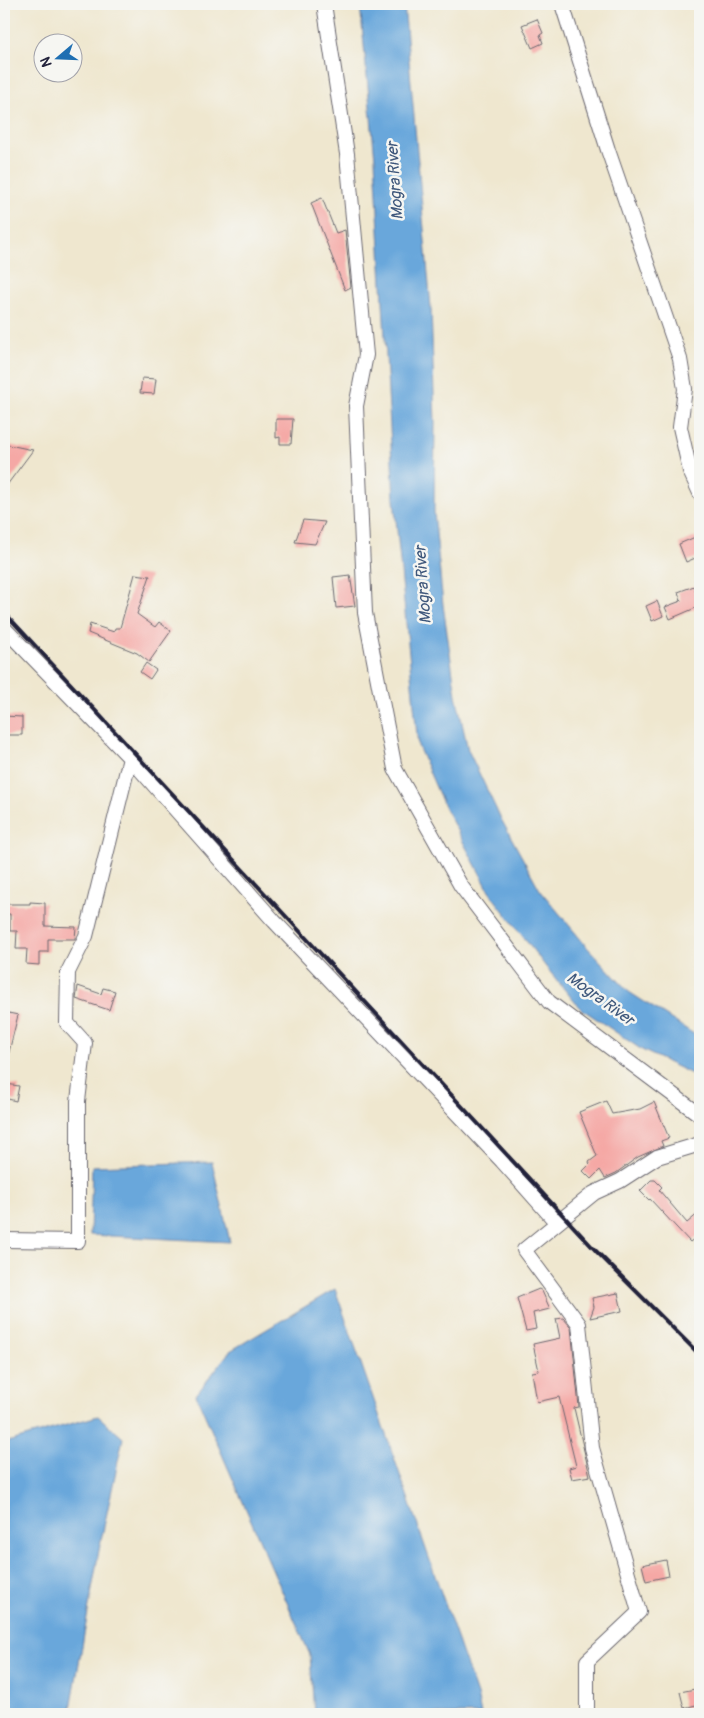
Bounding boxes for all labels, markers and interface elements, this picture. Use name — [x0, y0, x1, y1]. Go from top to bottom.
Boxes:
north arrow — [32, 32, 82, 82]
text: N — [37, 55, 56, 69]
water label: Mogra River — [382, 139, 408, 221]
water label: Mogra River — [410, 543, 436, 625]
water label: Mogra River — [563, 968, 640, 1031]

